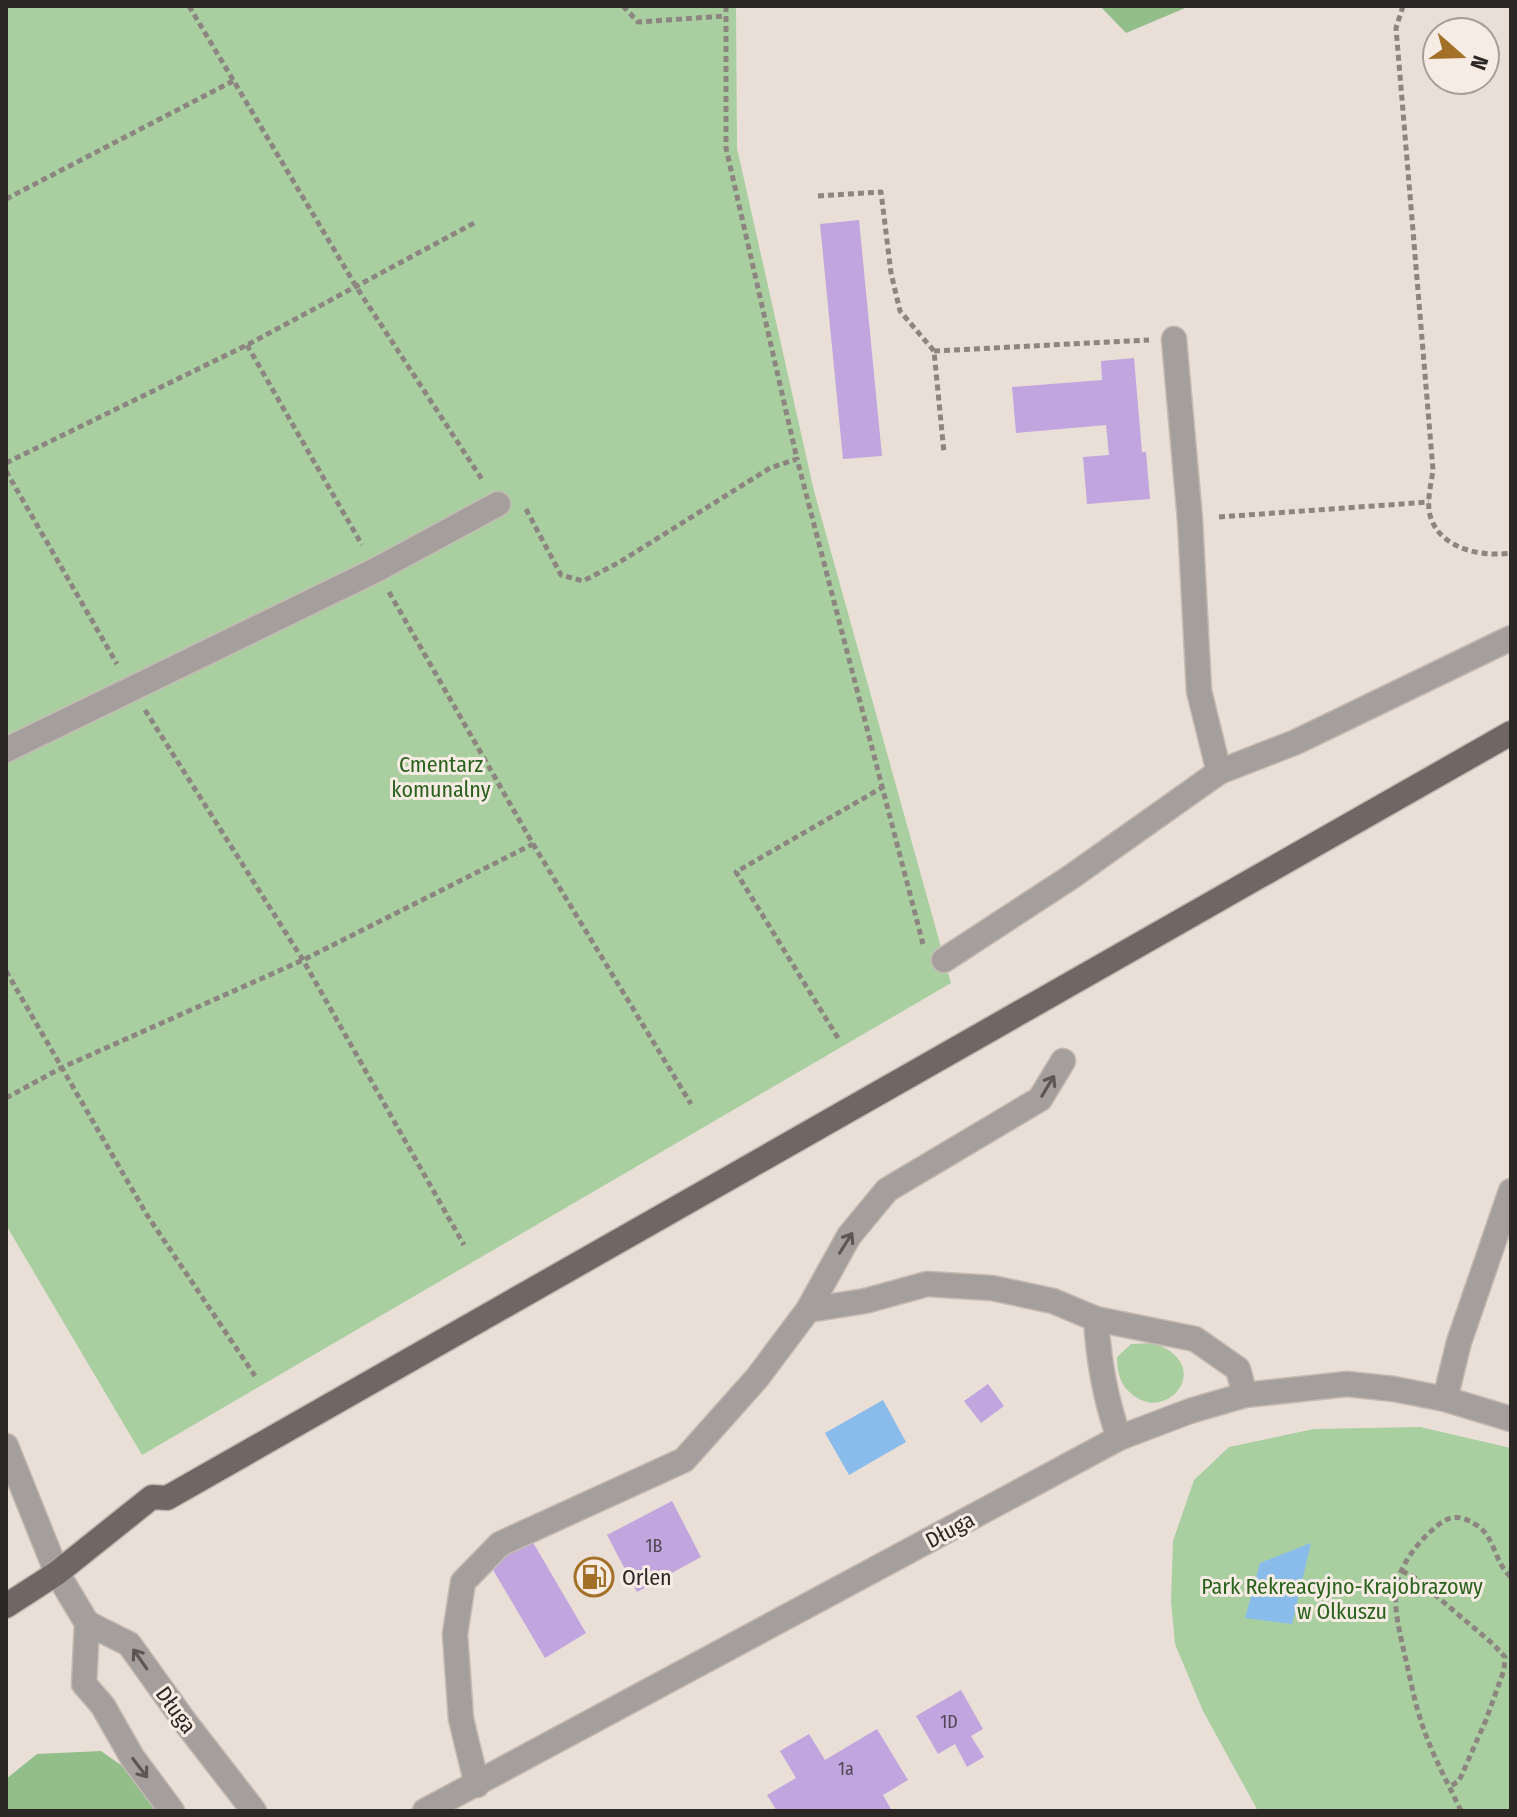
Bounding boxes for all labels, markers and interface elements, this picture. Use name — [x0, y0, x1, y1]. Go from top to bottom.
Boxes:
north arrow — [1421, 16, 1501, 96]
text: N — [1464, 52, 1494, 73]
park label: Cmentarz komunalny — [391, 751, 491, 803]
one-way arrow — [1040, 1075, 1056, 1098]
one-way arrow — [839, 1232, 855, 1255]
street label: Długa — [921, 1506, 979, 1554]
house number: 1B — [646, 1535, 663, 1557]
fuel station icon: Orlen — [573, 1556, 615, 1598]
place label: Orlen — [622, 1564, 672, 1591]
park label: Park Rekreacyjno-Krajobrazowy w Olkuszu — [1201, 1573, 1483, 1625]
one-way arrow — [132, 1648, 148, 1670]
street label: Długa — [150, 1681, 202, 1739]
house number: 1D — [940, 1711, 958, 1733]
one-way arrow — [132, 1757, 149, 1778]
house number: 1a — [838, 1758, 854, 1780]

